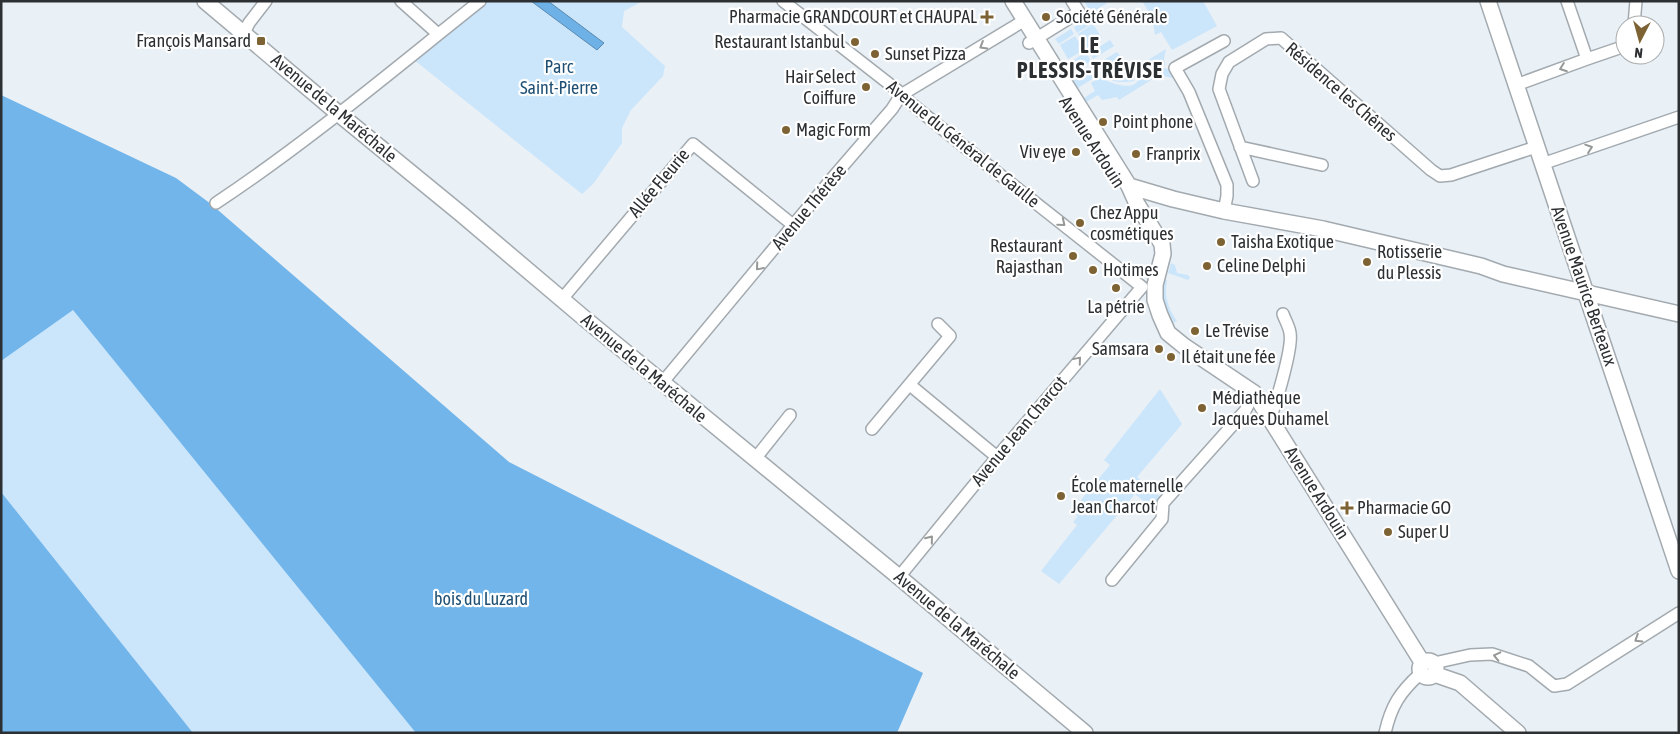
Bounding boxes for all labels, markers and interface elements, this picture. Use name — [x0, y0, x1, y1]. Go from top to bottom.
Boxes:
place label: Pharmacie GRANDCOURT et CHAUPAL — [729, 6, 977, 27]
place label: Société Générale — [1056, 6, 1167, 27]
marker: Pharmacie GRANDCOURT et CHAUPAL — [981, 11, 993, 23]
marker: Société Générale — [1040, 11, 1052, 23]
north arrow — [1615, 15, 1665, 65]
place label: François Mansard — [136, 30, 251, 51]
place label: Restaurant Istanbul — [714, 31, 845, 52]
district label: LE PLESSIS-TRÉVISE — [1017, 32, 1163, 83]
marker: François Mansard — [255, 35, 267, 47]
marker: Restaurant Istanbul — [849, 36, 861, 48]
street label: Résidence les Chênes — [1282, 38, 1401, 146]
one-way arrow — [979, 39, 988, 49]
place label: Sunset Pizza — [885, 43, 966, 64]
text: N — [1634, 45, 1644, 61]
marker: Sunset Pizza — [869, 48, 881, 60]
street label: Avenue de la Maréchale — [267, 49, 401, 166]
park label: Parc Saint-Pierre — [520, 56, 598, 98]
one-way arrow — [1559, 62, 1567, 72]
place label: Hair Select Coiffure — [785, 66, 856, 108]
street label: Avenue du Général de Gaulle — [883, 76, 1044, 212]
marker: Hair Select Coiffure — [860, 81, 872, 93]
street label: Avenue Ardouin — [1055, 92, 1130, 191]
place label: Point phone — [1113, 111, 1193, 132]
marker: Point phone — [1097, 116, 1109, 128]
place label: Magic Form — [796, 119, 871, 140]
marker: Magic Form — [780, 124, 792, 136]
place label: Viv eye — [1020, 141, 1066, 162]
place label: Franprix — [1146, 143, 1200, 164]
street label: Allée Fleurie — [624, 144, 693, 221]
one-way arrow — [1584, 144, 1592, 154]
marker: Viv eye — [1070, 146, 1082, 158]
marker: Franprix — [1130, 148, 1142, 160]
street label: Avenue Thérèse — [767, 160, 850, 254]
place label: Chez Appu cosmétiques — [1090, 202, 1174, 244]
street label: Avenue Maurice Berteaux — [1547, 203, 1622, 368]
marker: Chez Appu cosmétiques — [1074, 217, 1086, 229]
one-way arrow — [1056, 218, 1065, 226]
place label: Taisha Exotique — [1231, 231, 1334, 252]
place label: Restaurant Rajasthan — [990, 235, 1063, 277]
marker: Taisha Exotique — [1215, 236, 1227, 248]
place label: Rotisserie du Plessis — [1377, 241, 1442, 283]
marker: Restaurant Rajasthan — [1067, 250, 1079, 262]
place label: Celine Delphi — [1217, 255, 1306, 276]
marker: Rotisserie du Plessis — [1361, 256, 1373, 268]
place label: Hotimes — [1103, 259, 1159, 280]
marker: Celine Delphi — [1201, 260, 1213, 272]
one-way arrow — [755, 261, 764, 270]
marker: Hotimes — [1087, 264, 1099, 276]
marker: La pétrie — [1110, 282, 1122, 294]
place label: La pétrie — [1087, 296, 1145, 317]
street label: Avenue de la Maréchale — [577, 309, 711, 426]
place label: Le Trévise — [1205, 320, 1269, 341]
marker: Le Trévise — [1189, 325, 1201, 337]
place label: Samsara — [1092, 338, 1149, 359]
marker: Samsara — [1153, 343, 1165, 355]
place label: Il était une fée — [1181, 346, 1276, 367]
marker: Il était une fée — [1165, 351, 1177, 363]
one-way arrow — [1073, 357, 1082, 366]
street label: Avenue Jean Charcot — [967, 372, 1071, 490]
place label: Médiathèque Jacques Duhamel — [1212, 387, 1329, 429]
marker: Médiathèque Jacques Duhamel — [1196, 402, 1208, 414]
street label: Avenue Ardouin — [1281, 443, 1354, 543]
place label: École maternelle Jean Charcot — [1071, 475, 1183, 517]
marker: École maternelle Jean Charcot — [1055, 490, 1067, 502]
place label: Pharmacie GO — [1357, 497, 1451, 518]
marker: Pharmacie GO — [1341, 502, 1353, 514]
place label: Super U — [1398, 521, 1449, 542]
marker: Super U — [1382, 526, 1394, 538]
one-way arrow — [925, 536, 934, 545]
street label: Avenue de la Maréchale — [890, 566, 1024, 683]
park label: bois du Luzard — [434, 588, 528, 609]
one-way arrow — [1634, 632, 1643, 642]
one-way arrow — [1493, 651, 1502, 662]

